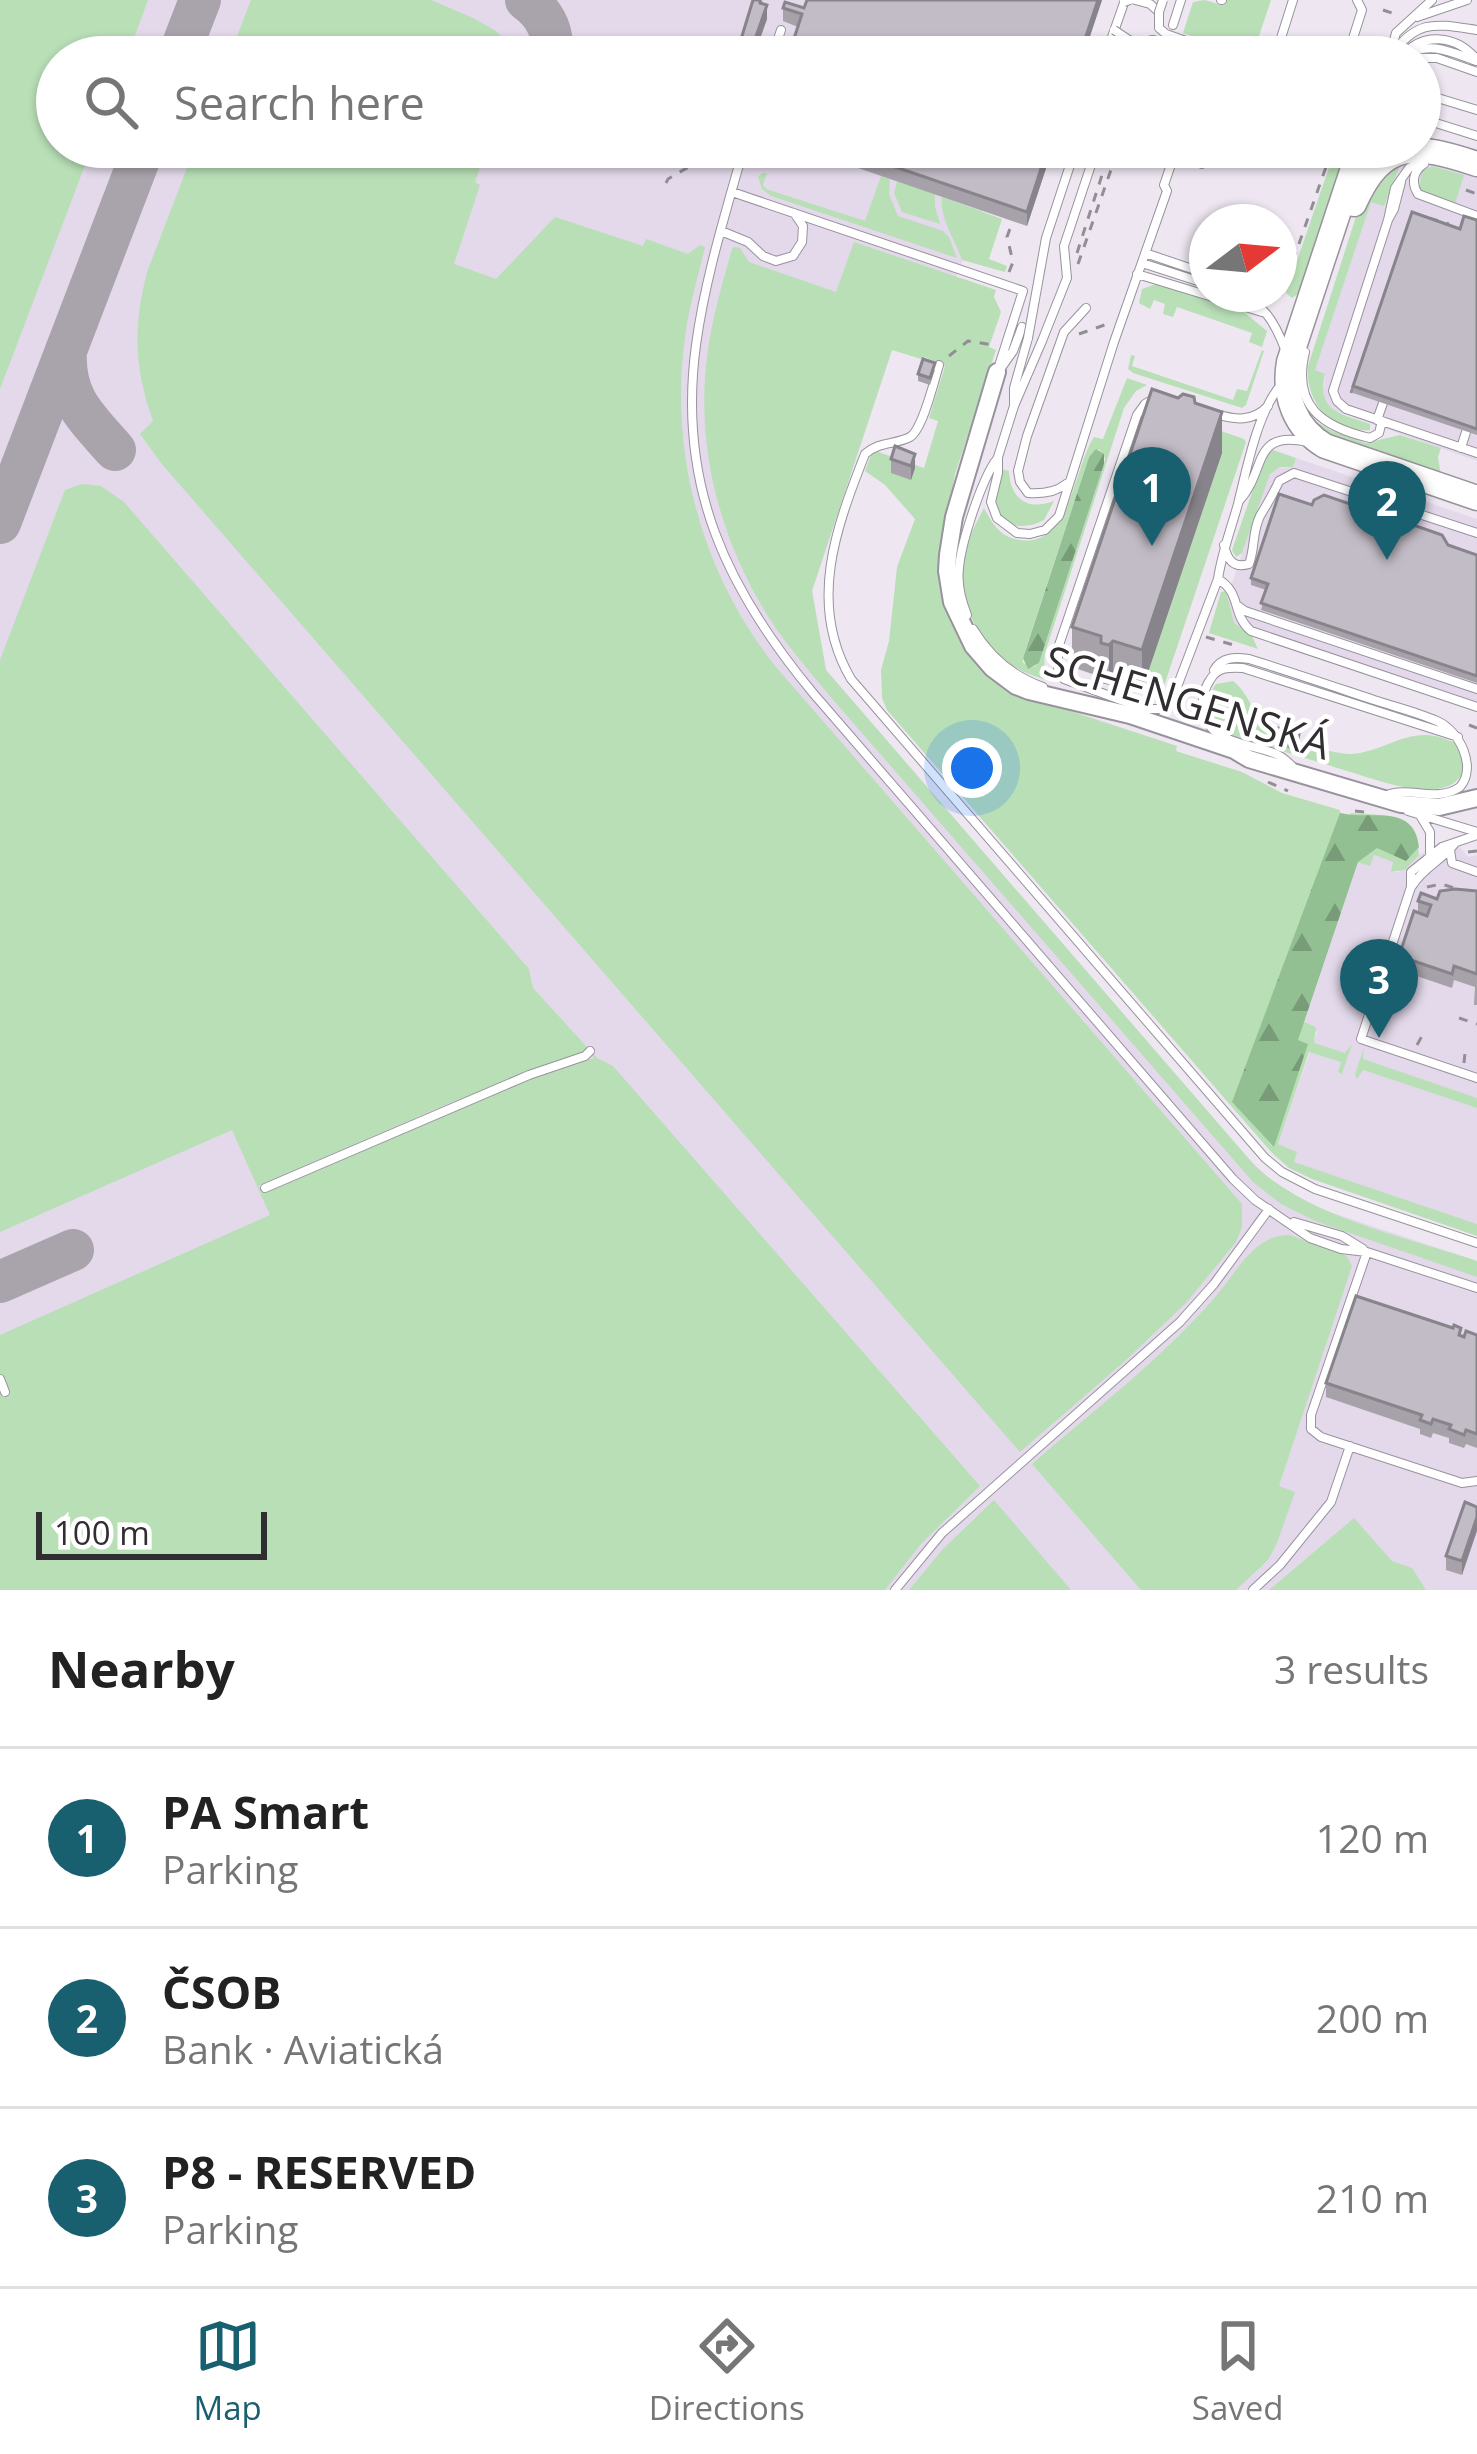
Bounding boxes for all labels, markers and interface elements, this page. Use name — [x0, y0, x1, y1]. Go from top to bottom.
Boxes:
search box — [36, 36, 1441, 168]
icon: search — [78, 69, 144, 135]
text: Search here — [174, 72, 425, 133]
north arrow — [1189, 204, 1297, 312]
pin: 1 — [1113, 447, 1191, 546]
pin: 2 — [1348, 461, 1426, 560]
street label: SCHENGENSKÁ — [1038, 630, 1338, 772]
your location — [942, 738, 1002, 798]
pin: 3 — [1340, 939, 1418, 1038]
scale bar — [36, 1506, 267, 1559]
text: 100 m — [54, 1510, 150, 1555]
text: Nearby — [48, 1633, 235, 1703]
text: 3 results — [1274, 1642, 1429, 1695]
text: PA Smart — [162, 1781, 369, 1842]
text: 1 — [76, 1811, 98, 1864]
text: 120 m — [1316, 1811, 1429, 1864]
text: Parking — [162, 1842, 299, 1895]
text: ČSOB — [162, 1961, 282, 2022]
text: 2 — [76, 1991, 98, 2044]
text: 200 m — [1316, 1991, 1429, 2044]
text: Bank · Aviatická — [162, 2022, 444, 2075]
text: P8 - RESERVED — [162, 2141, 476, 2202]
text: 3 — [76, 2171, 98, 2224]
text: 210 m — [1316, 2171, 1429, 2224]
text: Parking — [162, 2202, 299, 2255]
tab: Map — [194, 2313, 262, 2430]
tab: Directions — [649, 2313, 805, 2430]
tab: Saved — [1192, 2313, 1283, 2430]

